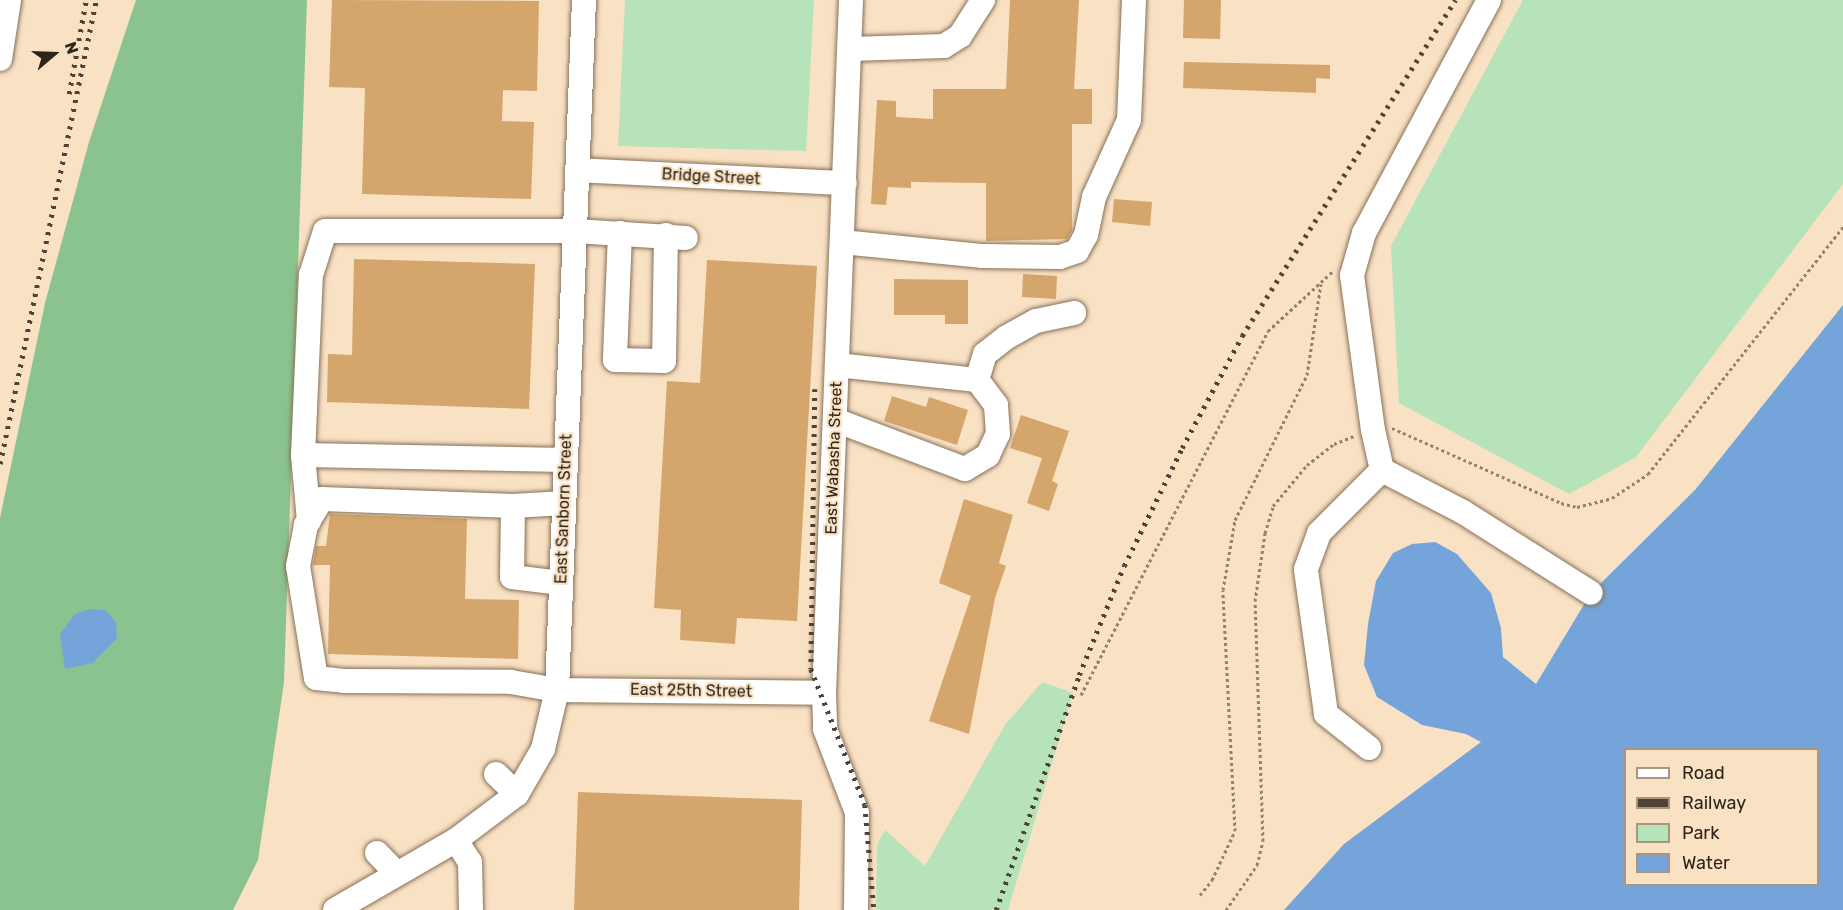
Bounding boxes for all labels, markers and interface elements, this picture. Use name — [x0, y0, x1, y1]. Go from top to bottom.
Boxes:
north arrow — [24, 24, 84, 84]
text: N — [61, 39, 82, 57]
street label: Bridge Street — [661, 165, 761, 189]
street label: East Wabasha Street — [822, 381, 846, 535]
street label: East Sanborn Street — [552, 434, 576, 584]
street label: East 25th Street — [630, 680, 752, 702]
legend — [1624, 748, 1819, 886]
text: Road — [1682, 762, 1725, 784]
text: Railway — [1682, 792, 1746, 814]
text: Park — [1682, 822, 1719, 844]
text: Water — [1682, 852, 1730, 874]

